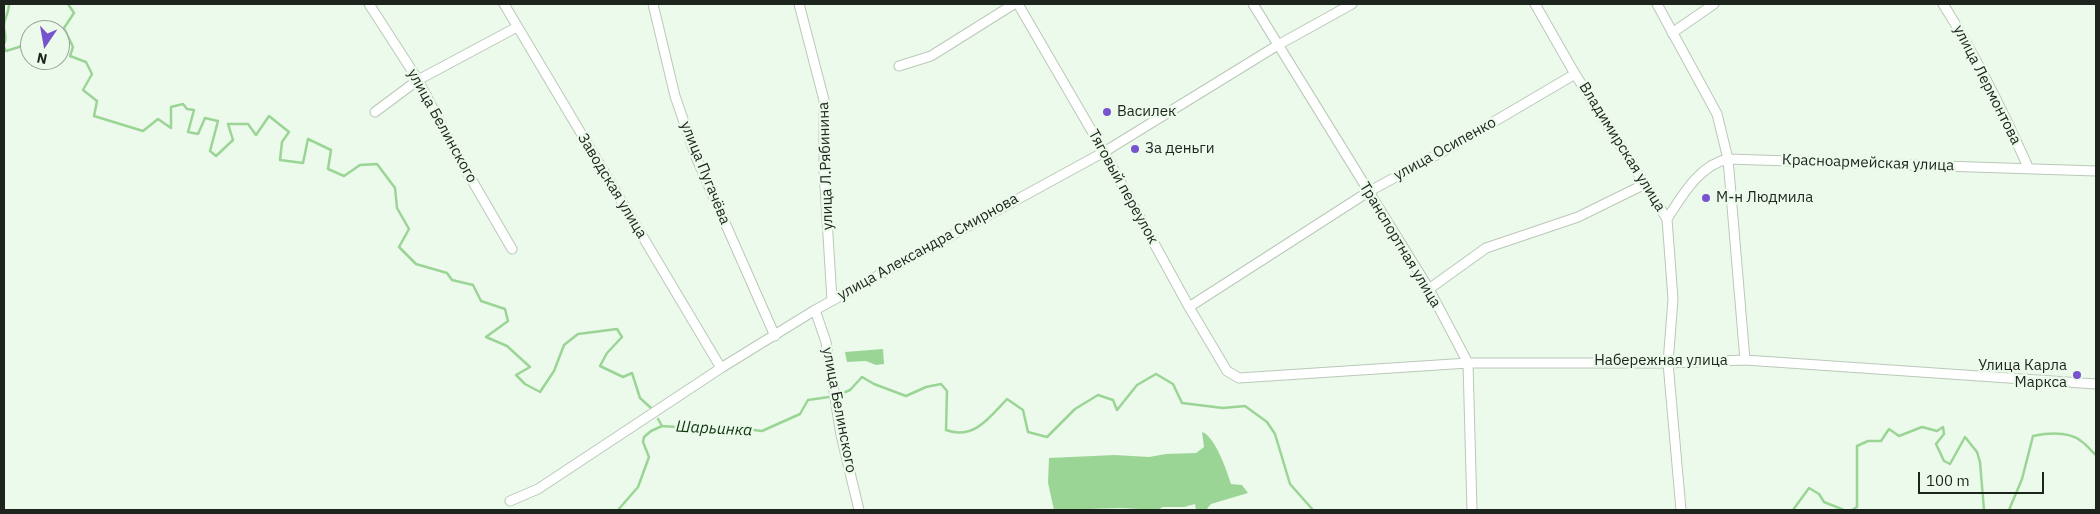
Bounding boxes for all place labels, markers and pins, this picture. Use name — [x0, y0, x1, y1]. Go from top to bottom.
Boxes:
place label: Василек — [1117, 103, 1176, 121]
marker: Василек — [1101, 106, 1113, 118]
place label: За деньги — [1145, 140, 1215, 158]
marker: За деньги — [1129, 143, 1141, 155]
place label: М-н Людмила — [1716, 189, 1813, 207]
marker: М-н Людмила — [1700, 192, 1712, 204]
place label: Улица Карла Маркса — [1978, 357, 2067, 392]
marker: Улица Карла Маркса — [2071, 369, 2083, 381]

